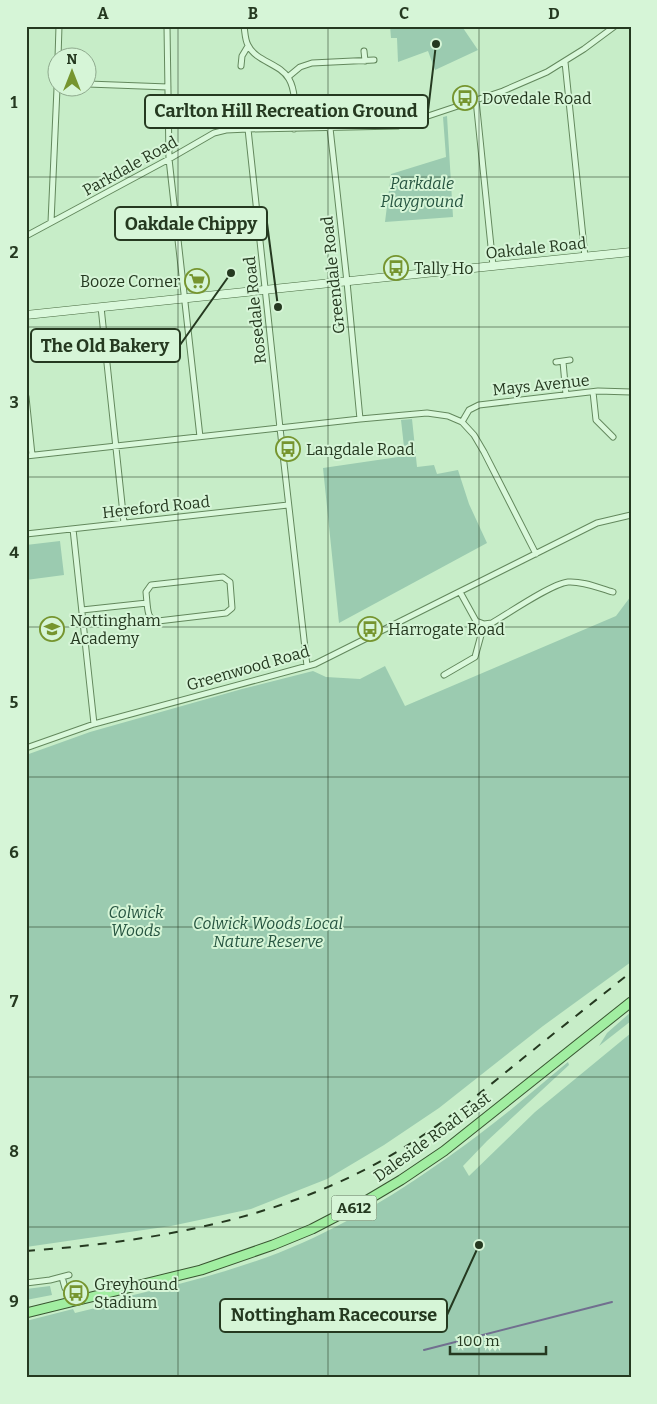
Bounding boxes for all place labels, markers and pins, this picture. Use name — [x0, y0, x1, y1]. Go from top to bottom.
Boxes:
bus stop icon: Dovedale Road — [452, 85, 478, 111]
place label: Dovedale Road — [482, 89, 592, 108]
callout: Carlton Hill Recreation Ground — [145, 95, 428, 128]
callout: Oakdale Chippy — [115, 207, 267, 240]
bus stop icon: Tally Ho — [383, 255, 409, 281]
place label: Tally Ho — [414, 259, 474, 278]
supermarket icon: Booze Corner — [184, 268, 210, 294]
place label: Booze Corner — [80, 272, 180, 291]
callout: The Old Bakery — [31, 329, 180, 362]
bus stop icon: Langdale Road — [275, 436, 301, 462]
place label: Langdale Road — [306, 440, 415, 459]
place label: Nottingham Academy — [70, 611, 161, 648]
school or university icon: Nottingham Academy — [39, 616, 65, 642]
bus stop icon: Harrogate Road — [357, 616, 383, 642]
place label: Harrogate Road — [388, 620, 505, 639]
place label: Greyhound Stadium — [94, 1275, 178, 1312]
bus stop icon: Greyhound Stadium — [63, 1280, 89, 1306]
callout: Nottingham Racecourse — [220, 1299, 447, 1332]

